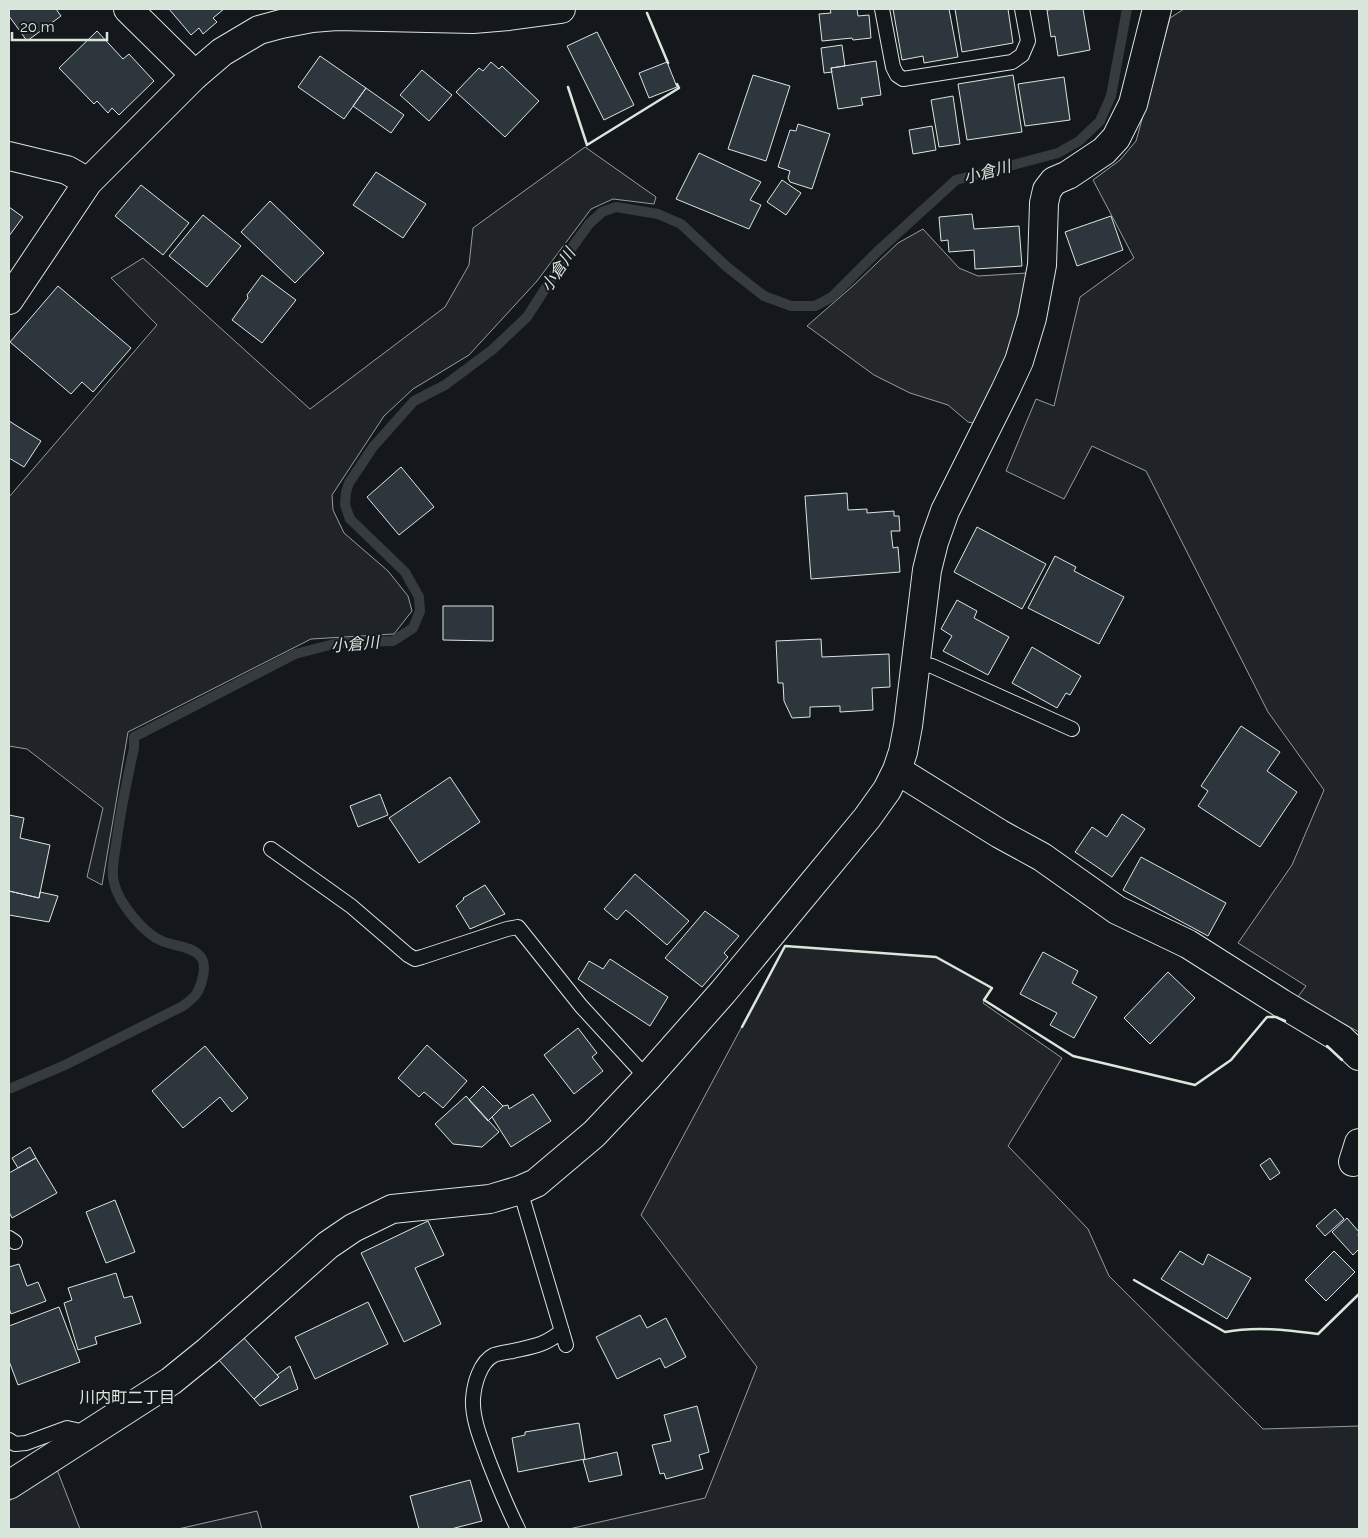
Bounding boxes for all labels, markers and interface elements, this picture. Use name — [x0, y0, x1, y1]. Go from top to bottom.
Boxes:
scale bar — [12, 10, 108, 42]
text: 20 m — [20, 18, 55, 36]
water label: 小倉川 — [961, 156, 1015, 187]
water label: 小倉川 — [537, 243, 580, 295]
water label: 小倉川 — [330, 632, 382, 656]
district label: 川内町二丁目 — [79, 1388, 175, 1407]

